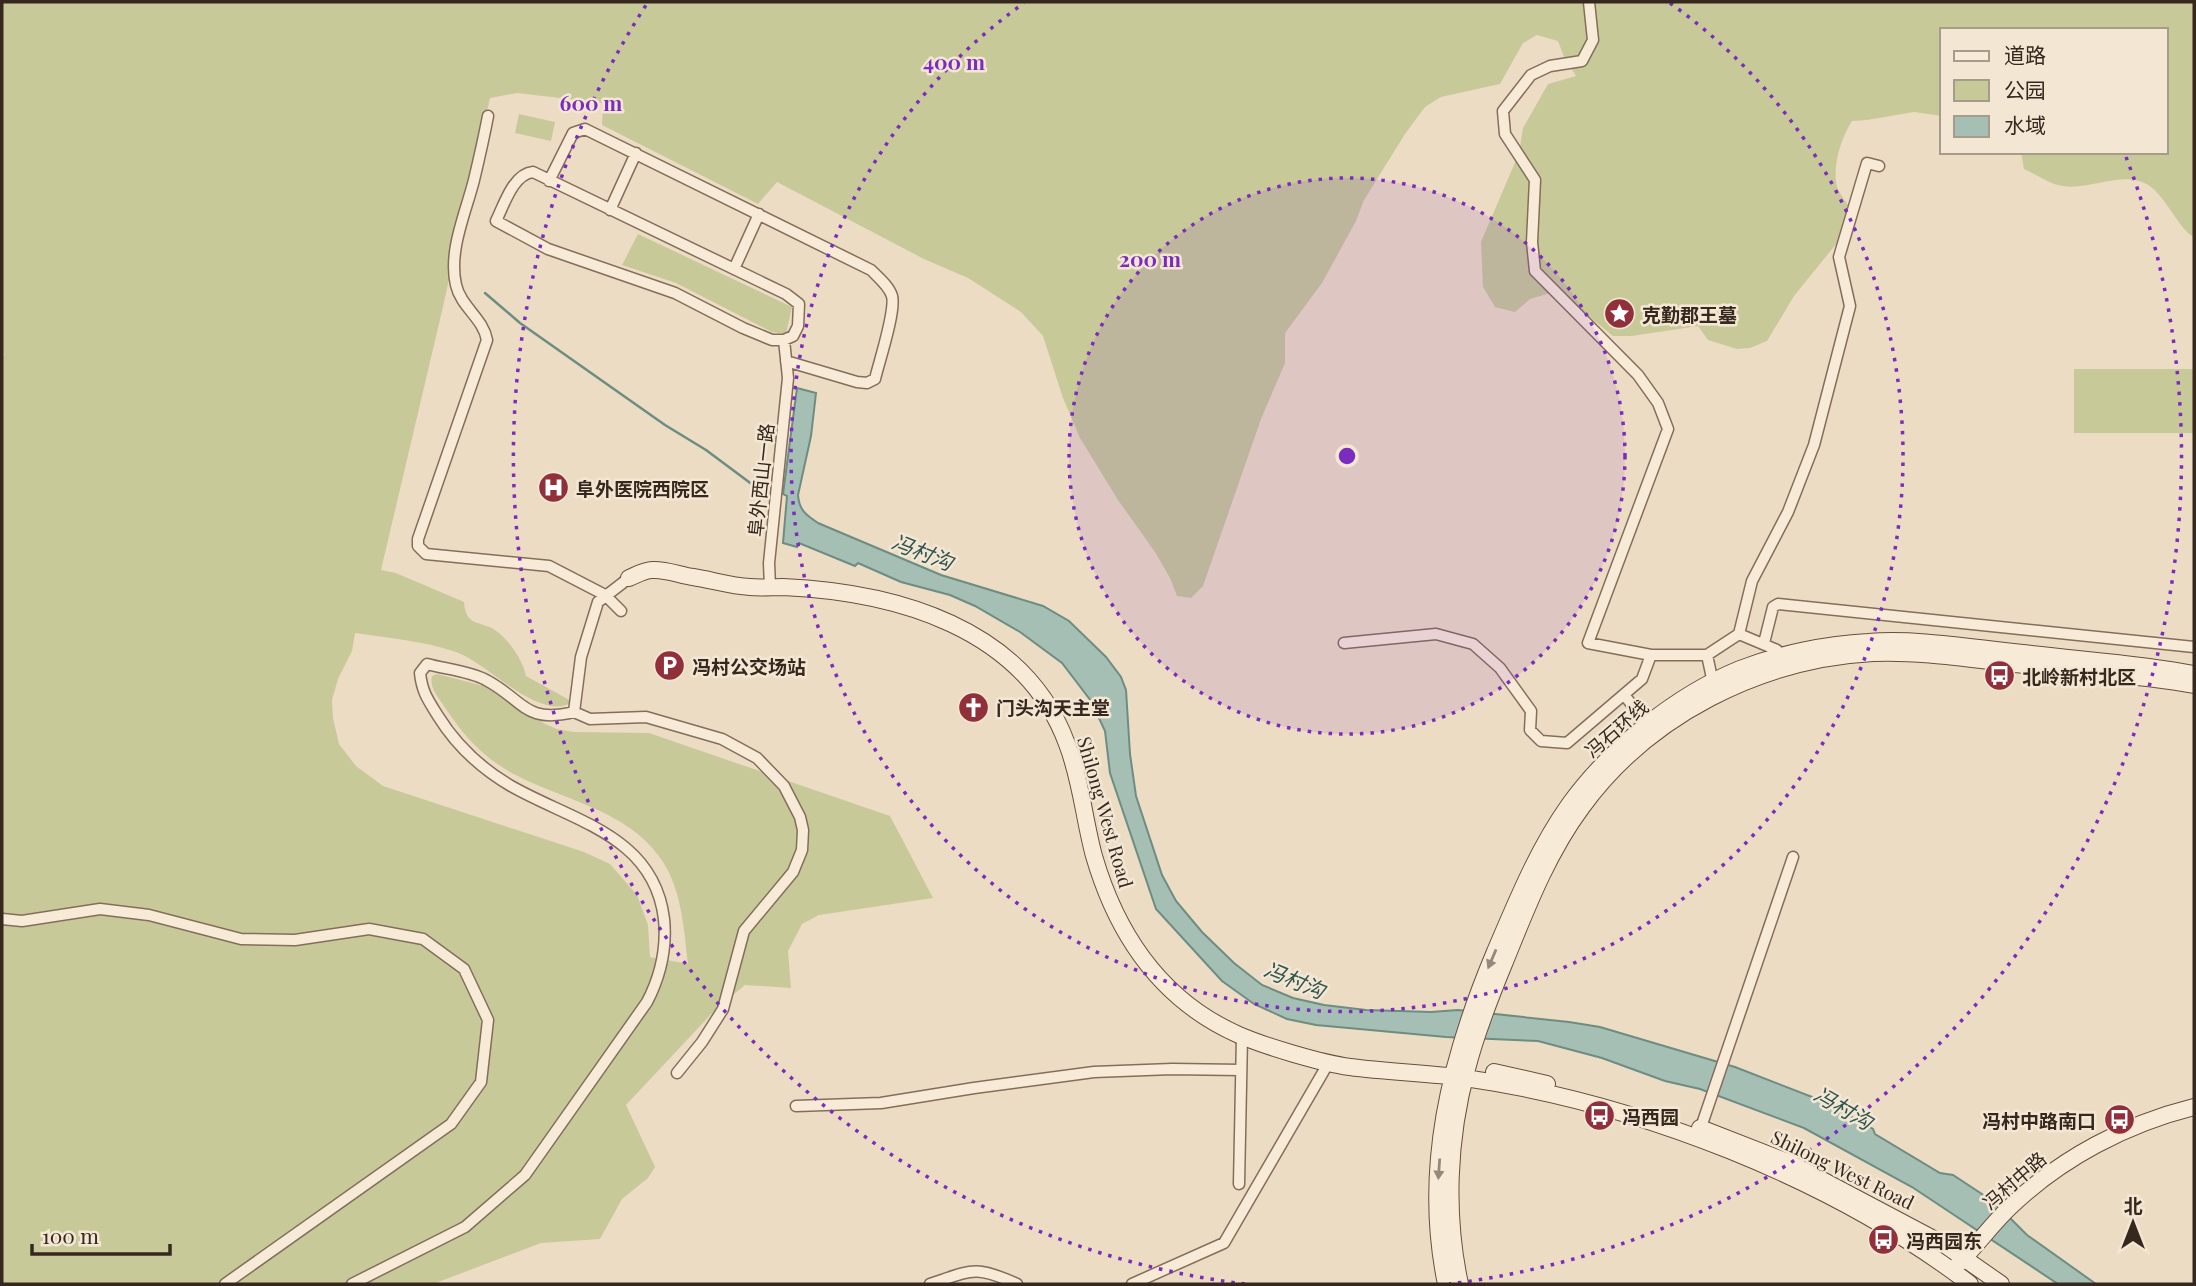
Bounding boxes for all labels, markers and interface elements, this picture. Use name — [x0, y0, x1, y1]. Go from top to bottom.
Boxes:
legend — [1940, 28, 2168, 154]
text: 道路 — [2004, 40, 2046, 68]
text: 400 m — [923, 47, 985, 75]
text: 公园 — [2004, 75, 2046, 103]
text: 600 m — [560, 88, 622, 116]
text: 水域 — [2004, 110, 2046, 138]
text: 200 m — [1119, 244, 1181, 272]
place icon: 克勤郡王墓 — [1602, 297, 1636, 331]
place label: 克勤郡王墓 — [1642, 301, 1737, 327]
street label: 阜外西山一路 — [741, 422, 779, 538]
centre of rings — [1335, 444, 1359, 468]
hospital icon: 阜外医院西院区 — [536, 471, 570, 505]
place label: 阜外医院西院区 — [576, 475, 709, 501]
water label: 冯村沟 — [889, 527, 959, 576]
parking icon: 冯村公交场站 — [652, 649, 686, 683]
place label: 冯村公交场站 — [692, 653, 806, 679]
bus stop icon: 北岭新村北区 — [1982, 659, 2016, 693]
place label: 北岭新村北区 — [2022, 663, 2136, 689]
church icon: 门头沟天主堂 — [956, 690, 990, 724]
street label: 冯石环线 — [1579, 693, 1653, 763]
place label: 门头沟天主堂 — [996, 694, 1110, 720]
street label: Shilong West Road — [1072, 733, 1140, 891]
one-way arrow — [1486, 948, 1497, 969]
water label: 冯村沟 — [1261, 954, 1331, 1005]
water label: 冯村沟 — [1810, 1079, 1880, 1136]
bus stop icon: 冯西园 — [1582, 1099, 1616, 1133]
place label: 冯西园 — [1622, 1103, 1679, 1129]
bus stop icon: 冯村中路南口 — [2102, 1103, 2136, 1137]
place label: 冯村中路南口 — [1982, 1107, 2096, 1133]
street label: Shilong West Road — [1767, 1123, 1919, 1215]
street label: 冯村中路 — [1977, 1145, 2051, 1215]
one-way arrow — [1433, 1158, 1444, 1180]
north arrow — [2098, 1188, 2168, 1258]
text: 北 — [2123, 1192, 2143, 1218]
scale bar — [32, 1212, 170, 1256]
text: 100 m — [42, 1221, 99, 1249]
bus stop icon: 冯西园东 — [1866, 1223, 1900, 1257]
place label: 冯西园东 — [1906, 1227, 1982, 1253]

